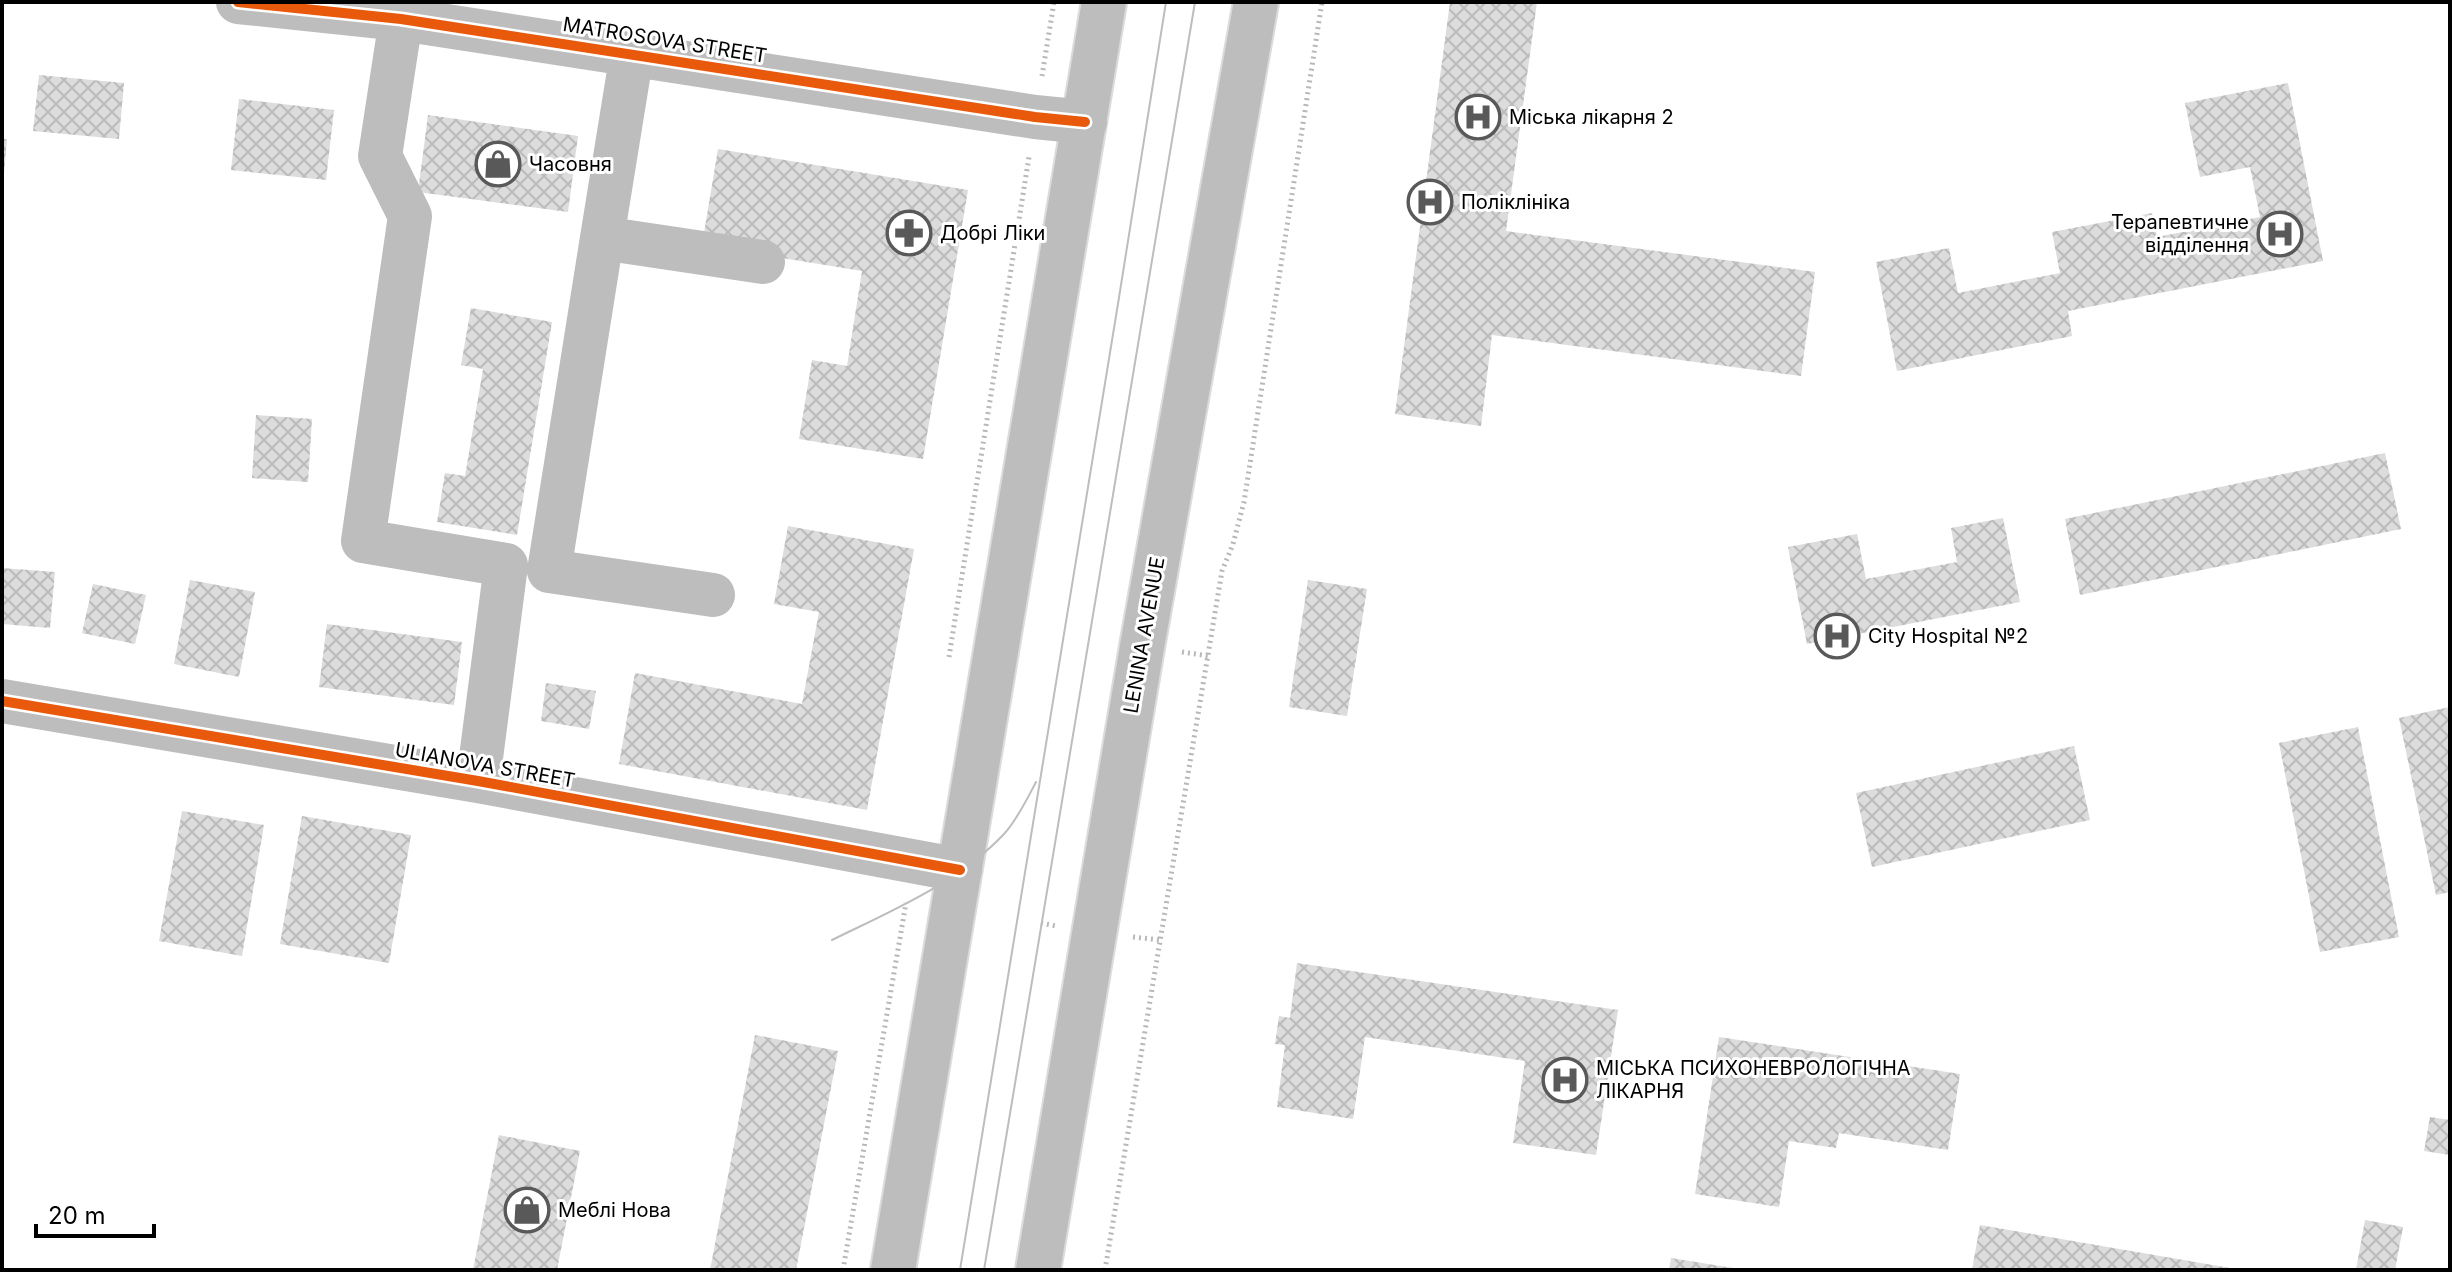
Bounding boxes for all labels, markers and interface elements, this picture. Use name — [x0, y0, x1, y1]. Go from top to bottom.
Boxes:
street label: MATROSOVA STREET — [561, 12, 769, 68]
hospital icon: Міська лікарня 2 — [1454, 93, 1502, 141]
place label: Міська лікарня 2 — [1509, 105, 1674, 129]
shop icon: Часовня — [474, 140, 522, 188]
place label: Часовня — [529, 152, 612, 176]
hospital icon: Поліклініка — [1406, 178, 1454, 226]
place label: Поліклініка — [1461, 190, 1570, 214]
pharmacy icon: Добрі Ліки — [885, 209, 933, 257]
place label: Терапевтичне відділення — [2111, 210, 2249, 257]
hospital icon: Терапевтичне відділення — [2256, 210, 2304, 258]
place label: Добрі Ліки — [940, 221, 1045, 245]
street label: LENINA AVENUE — [1118, 555, 1170, 715]
hospital icon: City Hospital №2 — [1813, 612, 1861, 660]
place label: City Hospital №2 — [1868, 624, 2028, 648]
street label: ULIANOVA STREET — [393, 737, 577, 793]
hospital icon: МІСЬКА ПСИХОНЕВРОЛОГІЧНА ЛІКАРНЯ — [1541, 1056, 1589, 1104]
place label: МІСЬКА ПСИХОНЕВРОЛОГІЧНА ЛІКАРНЯ — [1596, 1056, 1911, 1103]
shop icon: Меблі Нова — [503, 1186, 551, 1234]
scale bar — [36, 1188, 154, 1238]
place label: Меблі Нова — [558, 1198, 671, 1222]
text: 20 m — [48, 1201, 106, 1230]

